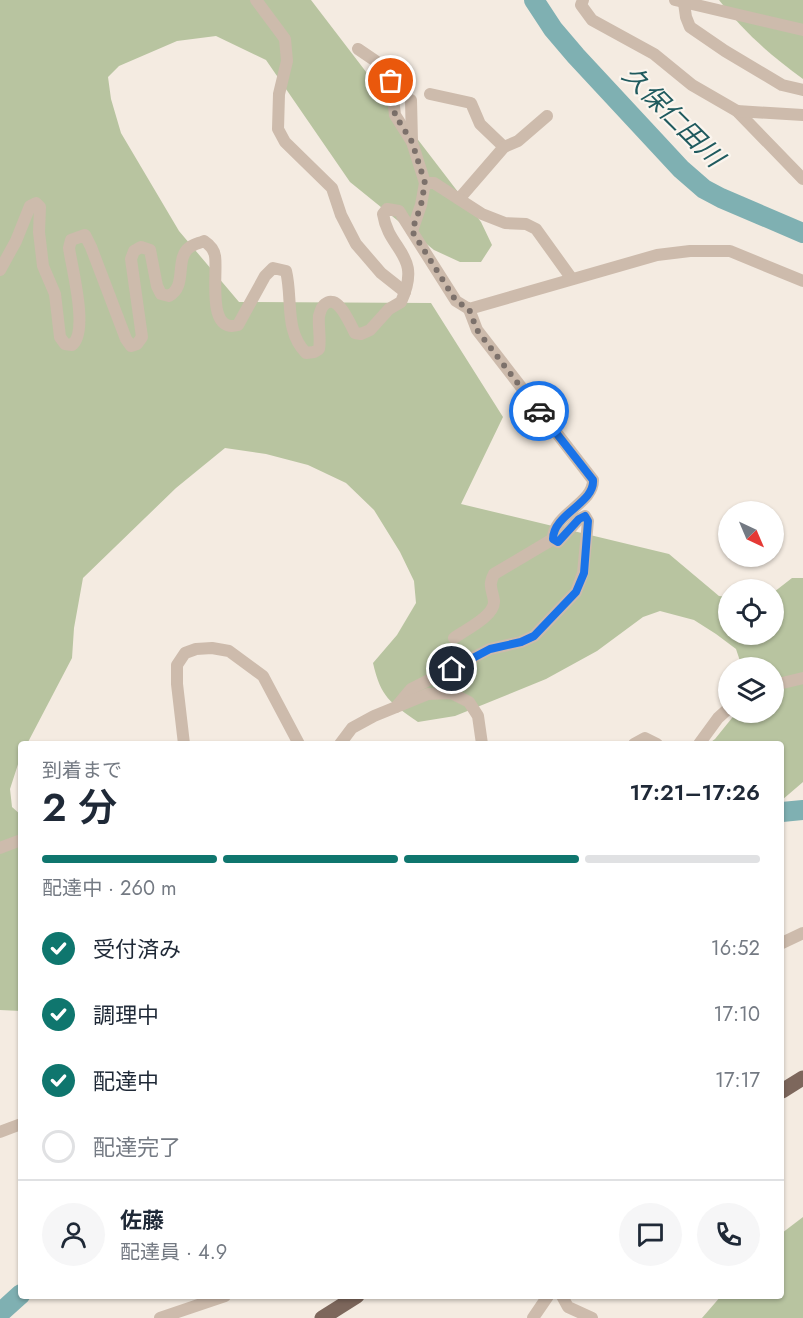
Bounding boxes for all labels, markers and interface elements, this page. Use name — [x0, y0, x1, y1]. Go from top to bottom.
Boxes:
pin — [365, 55, 416, 106]
water label: 久保仁田川 — [614, 57, 735, 178]
icon: bag — [374, 64, 407, 97]
courier — [509, 381, 569, 441]
icon: car — [523, 395, 556, 428]
north arrow — [718, 501, 784, 567]
map controls — [718, 501, 784, 723]
button: locate — [718, 579, 784, 645]
pin — [426, 643, 477, 694]
icon: home — [435, 652, 468, 685]
button: layers — [718, 657, 784, 723]
text: 到着まで — [42, 756, 122, 785]
text: 17:21–17:26 — [630, 776, 760, 808]
text: 2 分 — [42, 779, 117, 836]
text: 配達中 · 260 m — [42, 874, 177, 903]
icon: check — [42, 932, 75, 965]
text: 受付済み — [93, 933, 181, 965]
text: 16:52 — [711, 934, 760, 963]
icon: check — [42, 998, 75, 1031]
text: 調理中 — [93, 999, 159, 1031]
text: 17:10 — [714, 1000, 760, 1029]
icon: check — [42, 1064, 75, 1097]
text: 配達中 — [93, 1065, 159, 1097]
text: 17:17 — [715, 1066, 760, 1095]
text: 配達完了 — [93, 1131, 181, 1163]
button: person — [42, 1203, 105, 1266]
button: chat — [619, 1203, 682, 1266]
button: phone — [697, 1203, 760, 1266]
text: 佐藤 — [120, 1204, 164, 1236]
text: 配達員 · 4.9 — [120, 1238, 227, 1267]

